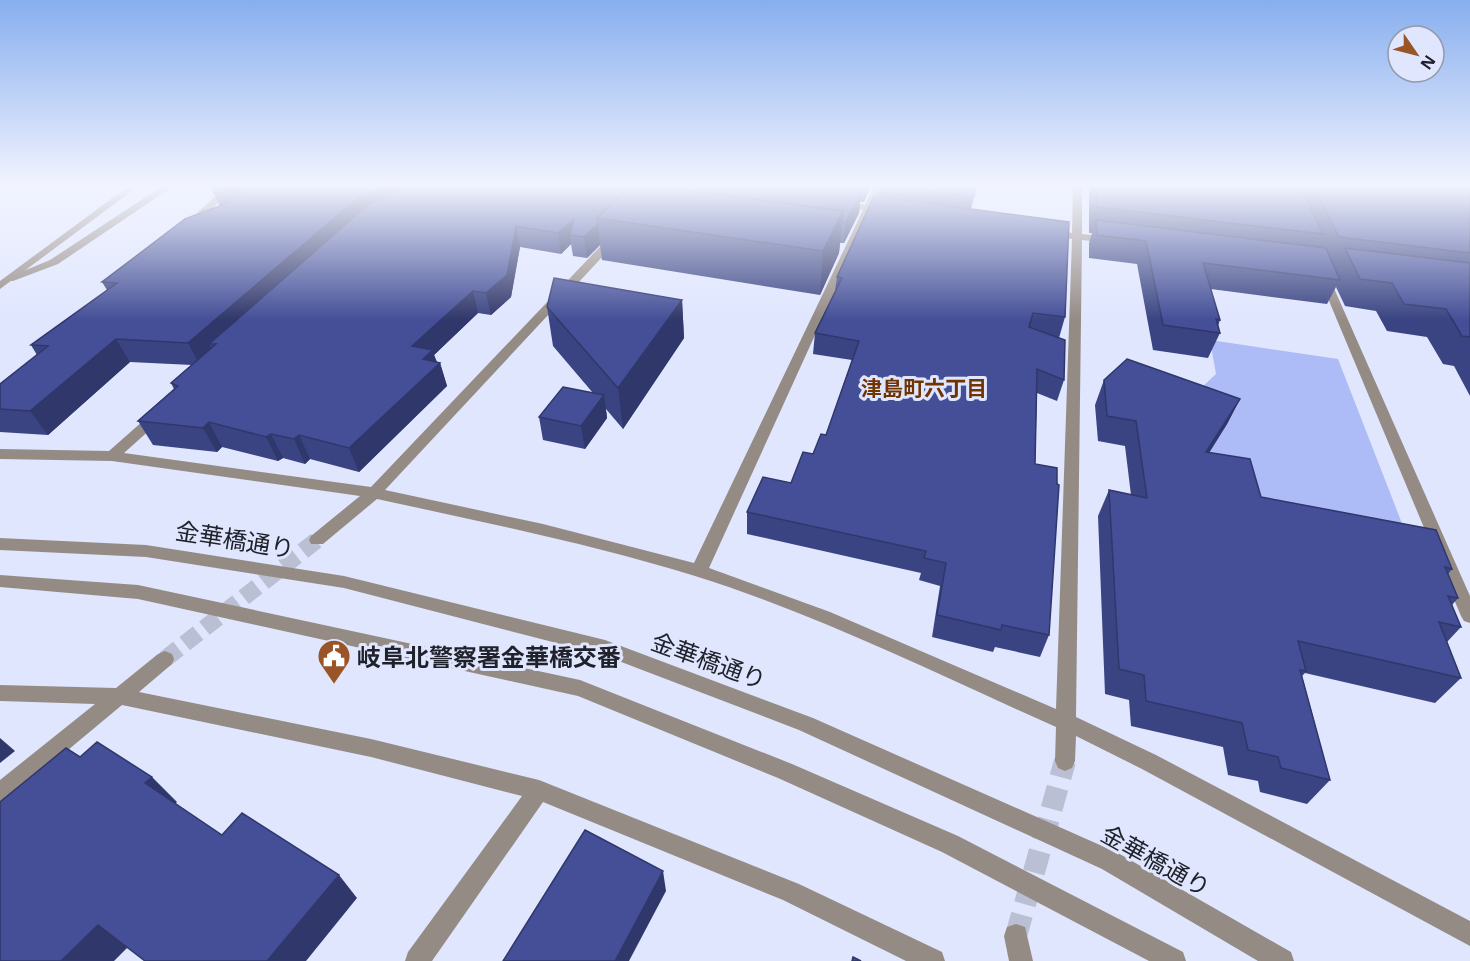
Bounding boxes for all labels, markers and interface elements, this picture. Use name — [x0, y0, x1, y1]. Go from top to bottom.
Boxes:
north arrow — [1386, 24, 1446, 84]
text: N — [1416, 51, 1441, 74]
district label: 津島町六丁目 — [861, 374, 987, 402]
street label: 金華橋通り — [173, 513, 297, 565]
street label: 金華橋通り — [647, 624, 771, 696]
public building icon: 岐阜北警察署金華橋交番 — [316, 638, 352, 685]
place label: 岐阜北警察署金華橋交番 — [357, 640, 621, 673]
street label: 金華橋通り — [1096, 816, 1216, 904]

